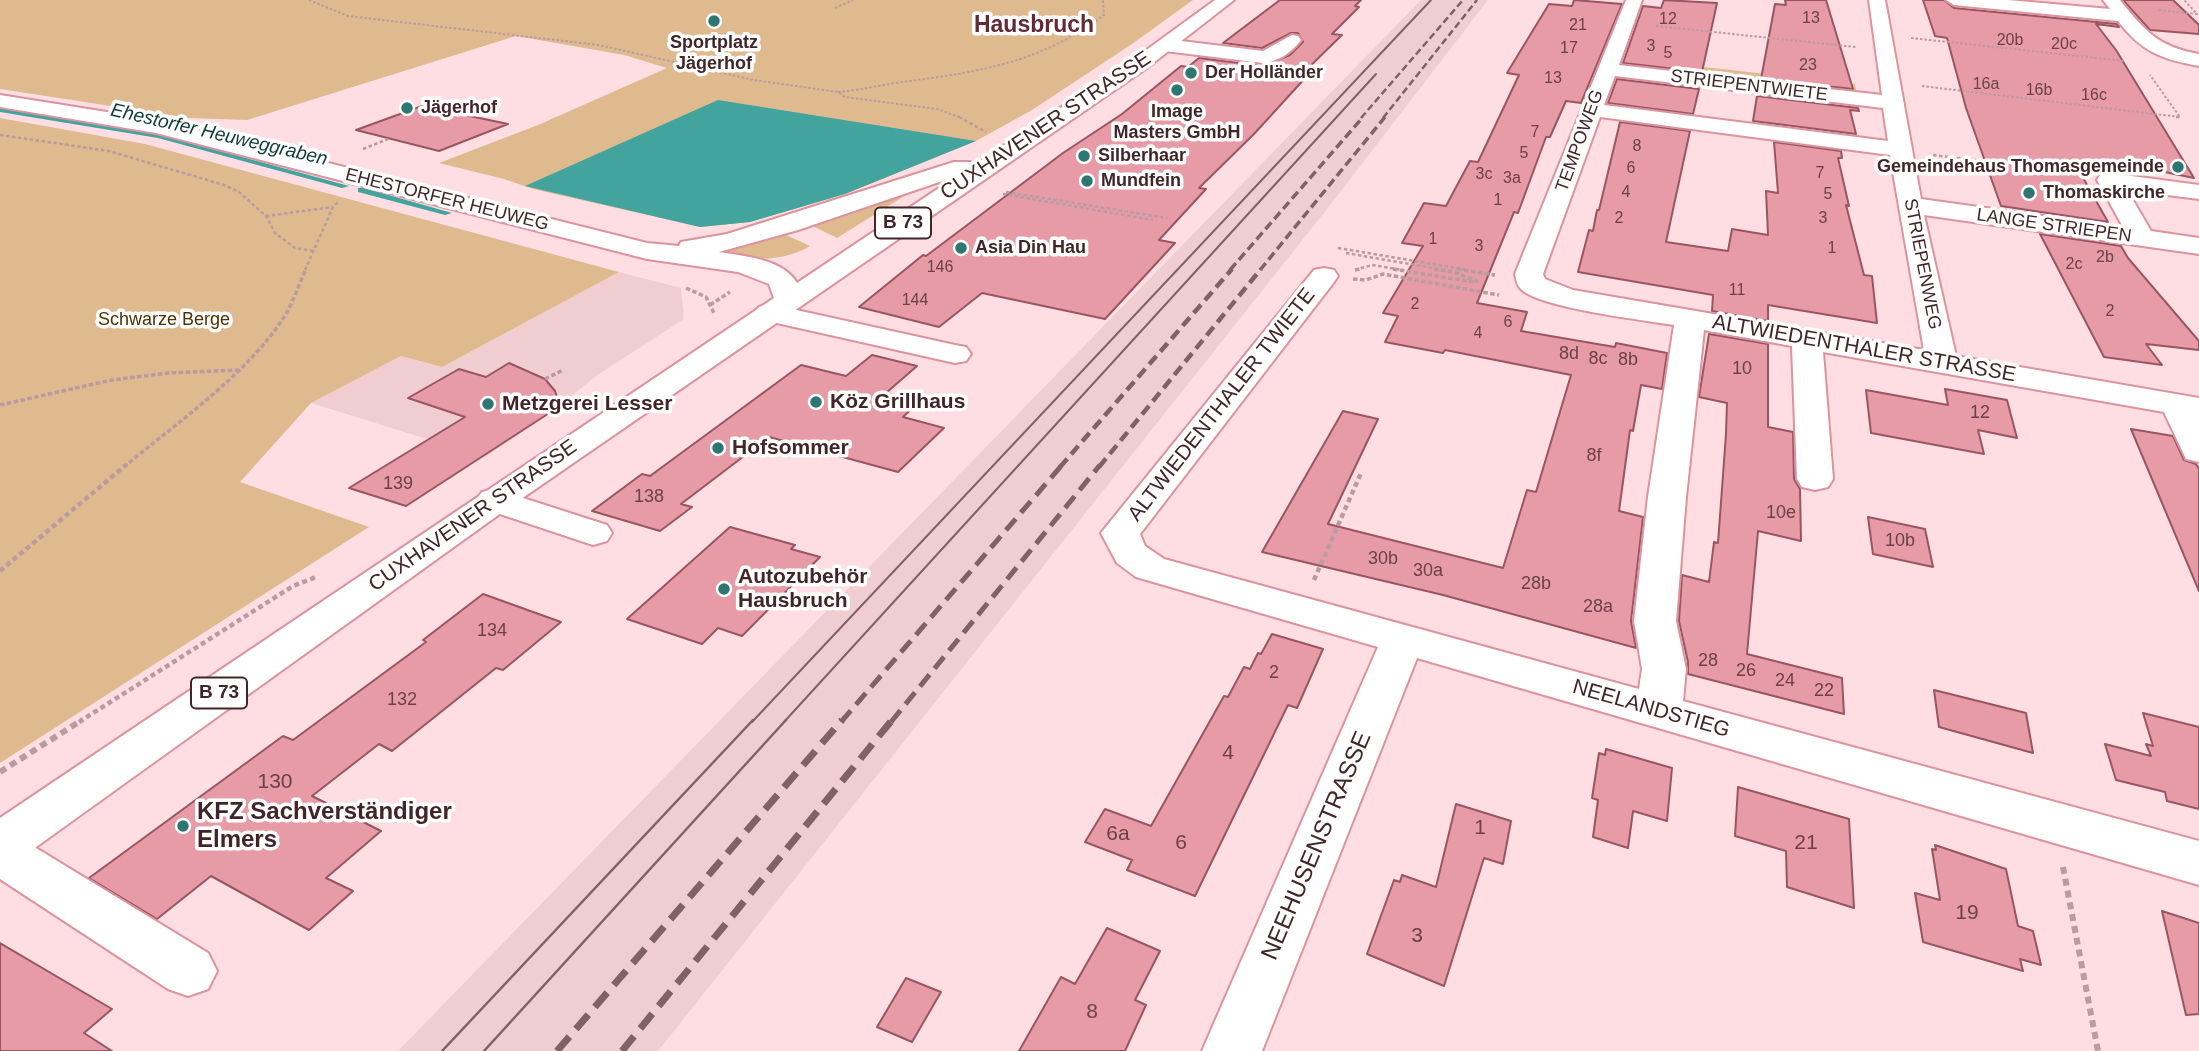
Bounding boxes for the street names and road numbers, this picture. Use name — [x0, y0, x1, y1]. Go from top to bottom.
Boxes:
street label: CUXHAVENER STRASSE — [936, 46, 1156, 206]
street label: STRIEPENTWIETE — [1669, 66, 1829, 106]
street label: TEMPOWEG — [1552, 87, 1608, 195]
street label: EHESTORFER HEUWEG — [343, 164, 551, 236]
street label: STRIEPENWEG — [1899, 197, 1945, 331]
street label: LANGE STRIEPEN — [1975, 204, 2133, 248]
road number: B 73 — [875, 208, 931, 238]
street label: ALTWIEDENTHALER TWIETE — [1123, 283, 1321, 527]
street label: ALTWIEDENTHALER STRASSE — [1710, 310, 2018, 388]
street label: CUXHAVENER STRASSE — [364, 435, 582, 597]
street label: NEELANDSTIEG — [1570, 675, 1732, 743]
road number: B 73 — [191, 678, 247, 708]
street label: NEEHUSENSTRASSE — [1256, 727, 1378, 965]

